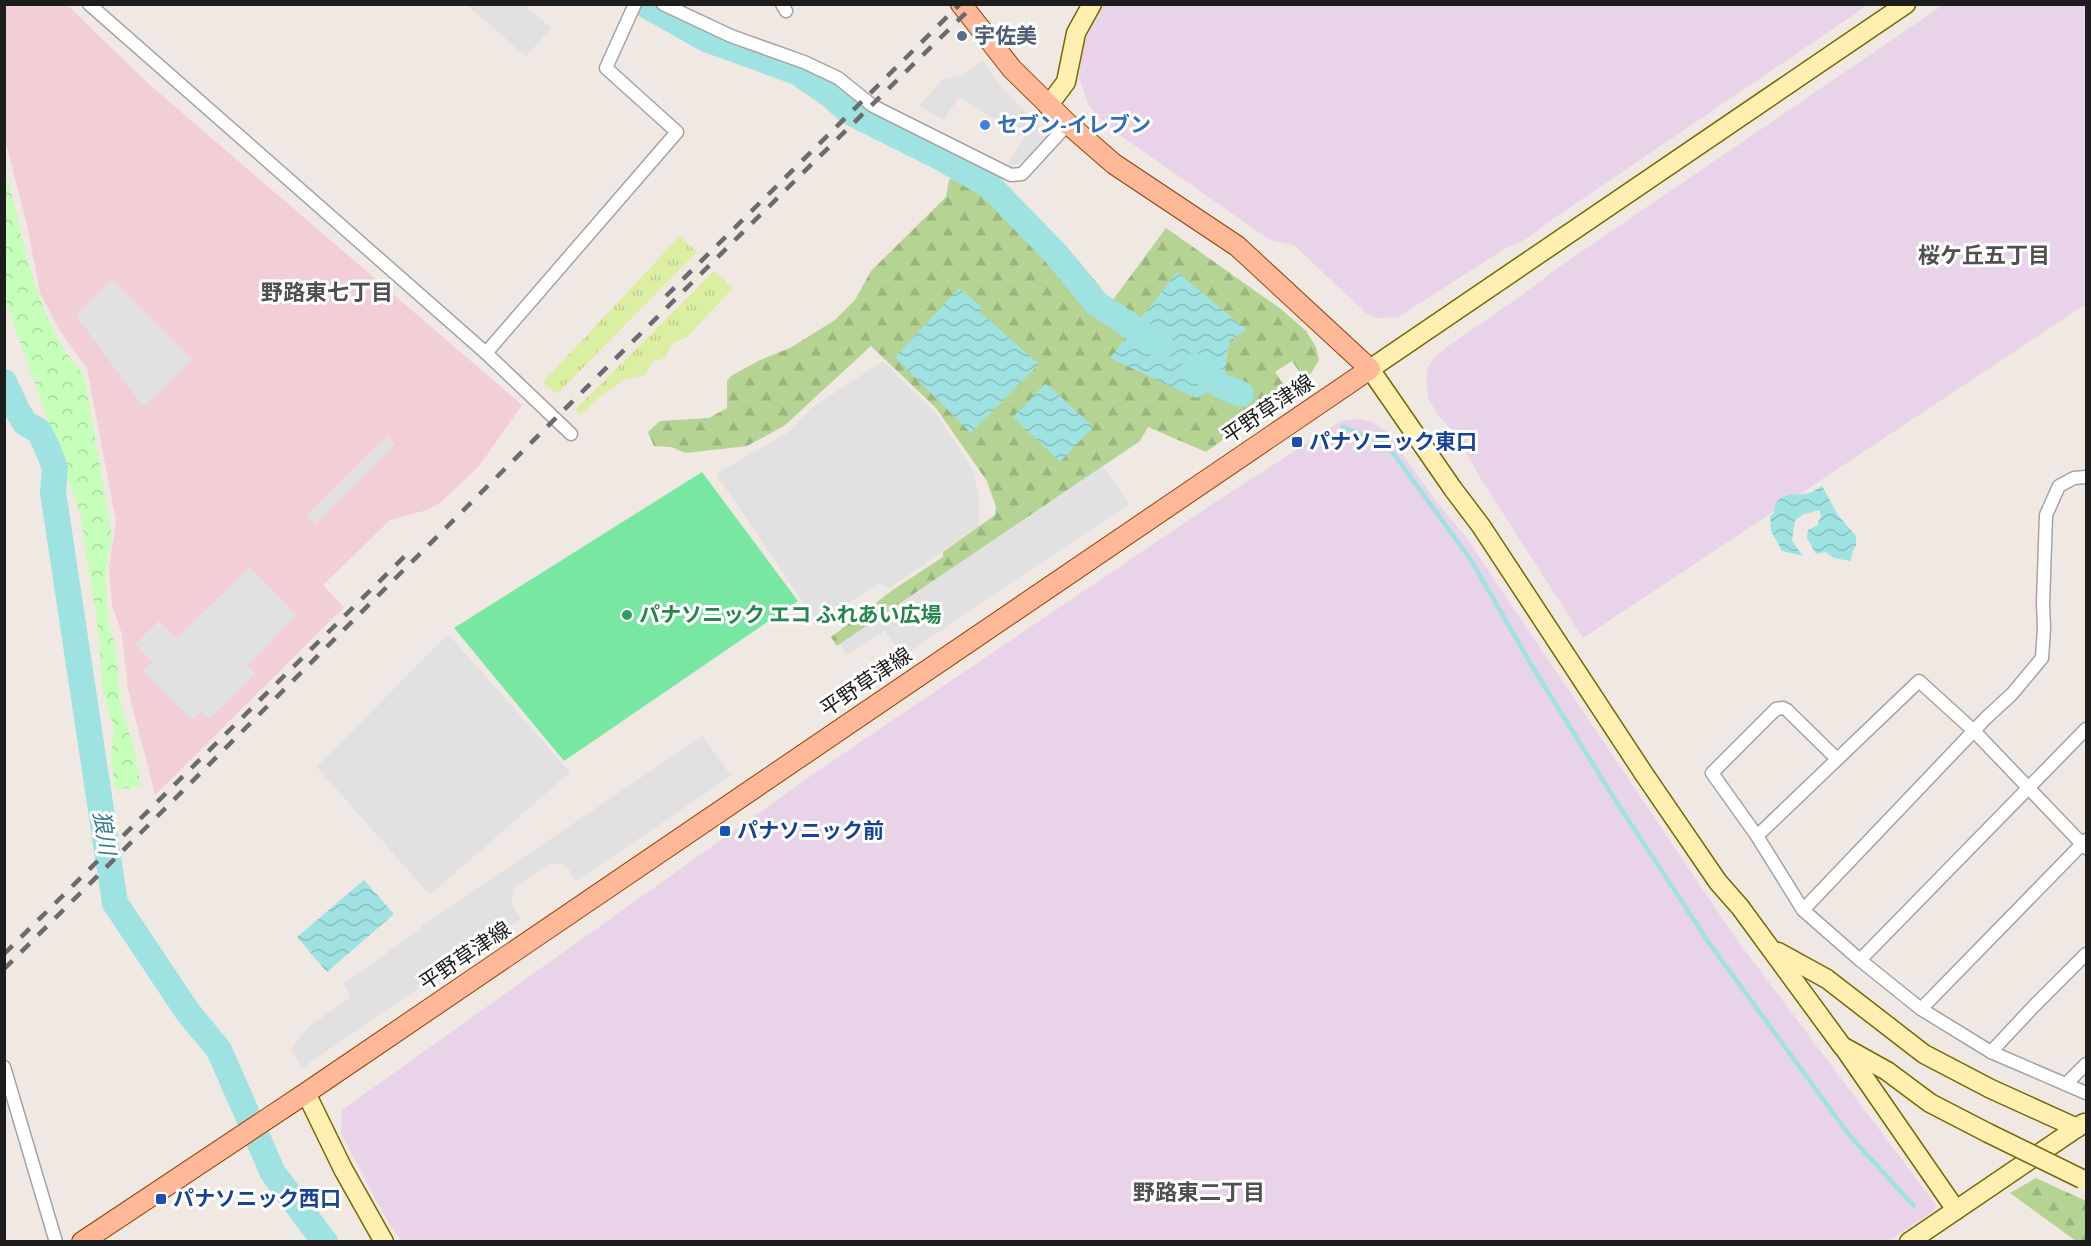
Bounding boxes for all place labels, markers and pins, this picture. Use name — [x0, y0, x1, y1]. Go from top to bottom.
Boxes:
place label: 宇佐美 — [974, 21, 1037, 51]
marker: 宇佐美 — [955, 29, 969, 43]
place label: セブン-イレブン — [997, 110, 1151, 140]
marker: セブン-イレブン — [978, 118, 992, 132]
place label: パナソニック東口 — [1309, 427, 1477, 457]
marker: パナソニック東口 — [1290, 435, 1304, 449]
place label: パナソニック エコ ふれあい広場 — [639, 600, 941, 630]
marker: パナソニック エコ ふれあい広場 — [620, 608, 634, 622]
place label: パナソニック前 — [737, 816, 884, 846]
marker: パナソニック前 — [718, 824, 732, 838]
place label: パナソニック西口 — [173, 1184, 341, 1214]
marker: パナソニック西口 — [154, 1192, 168, 1206]

